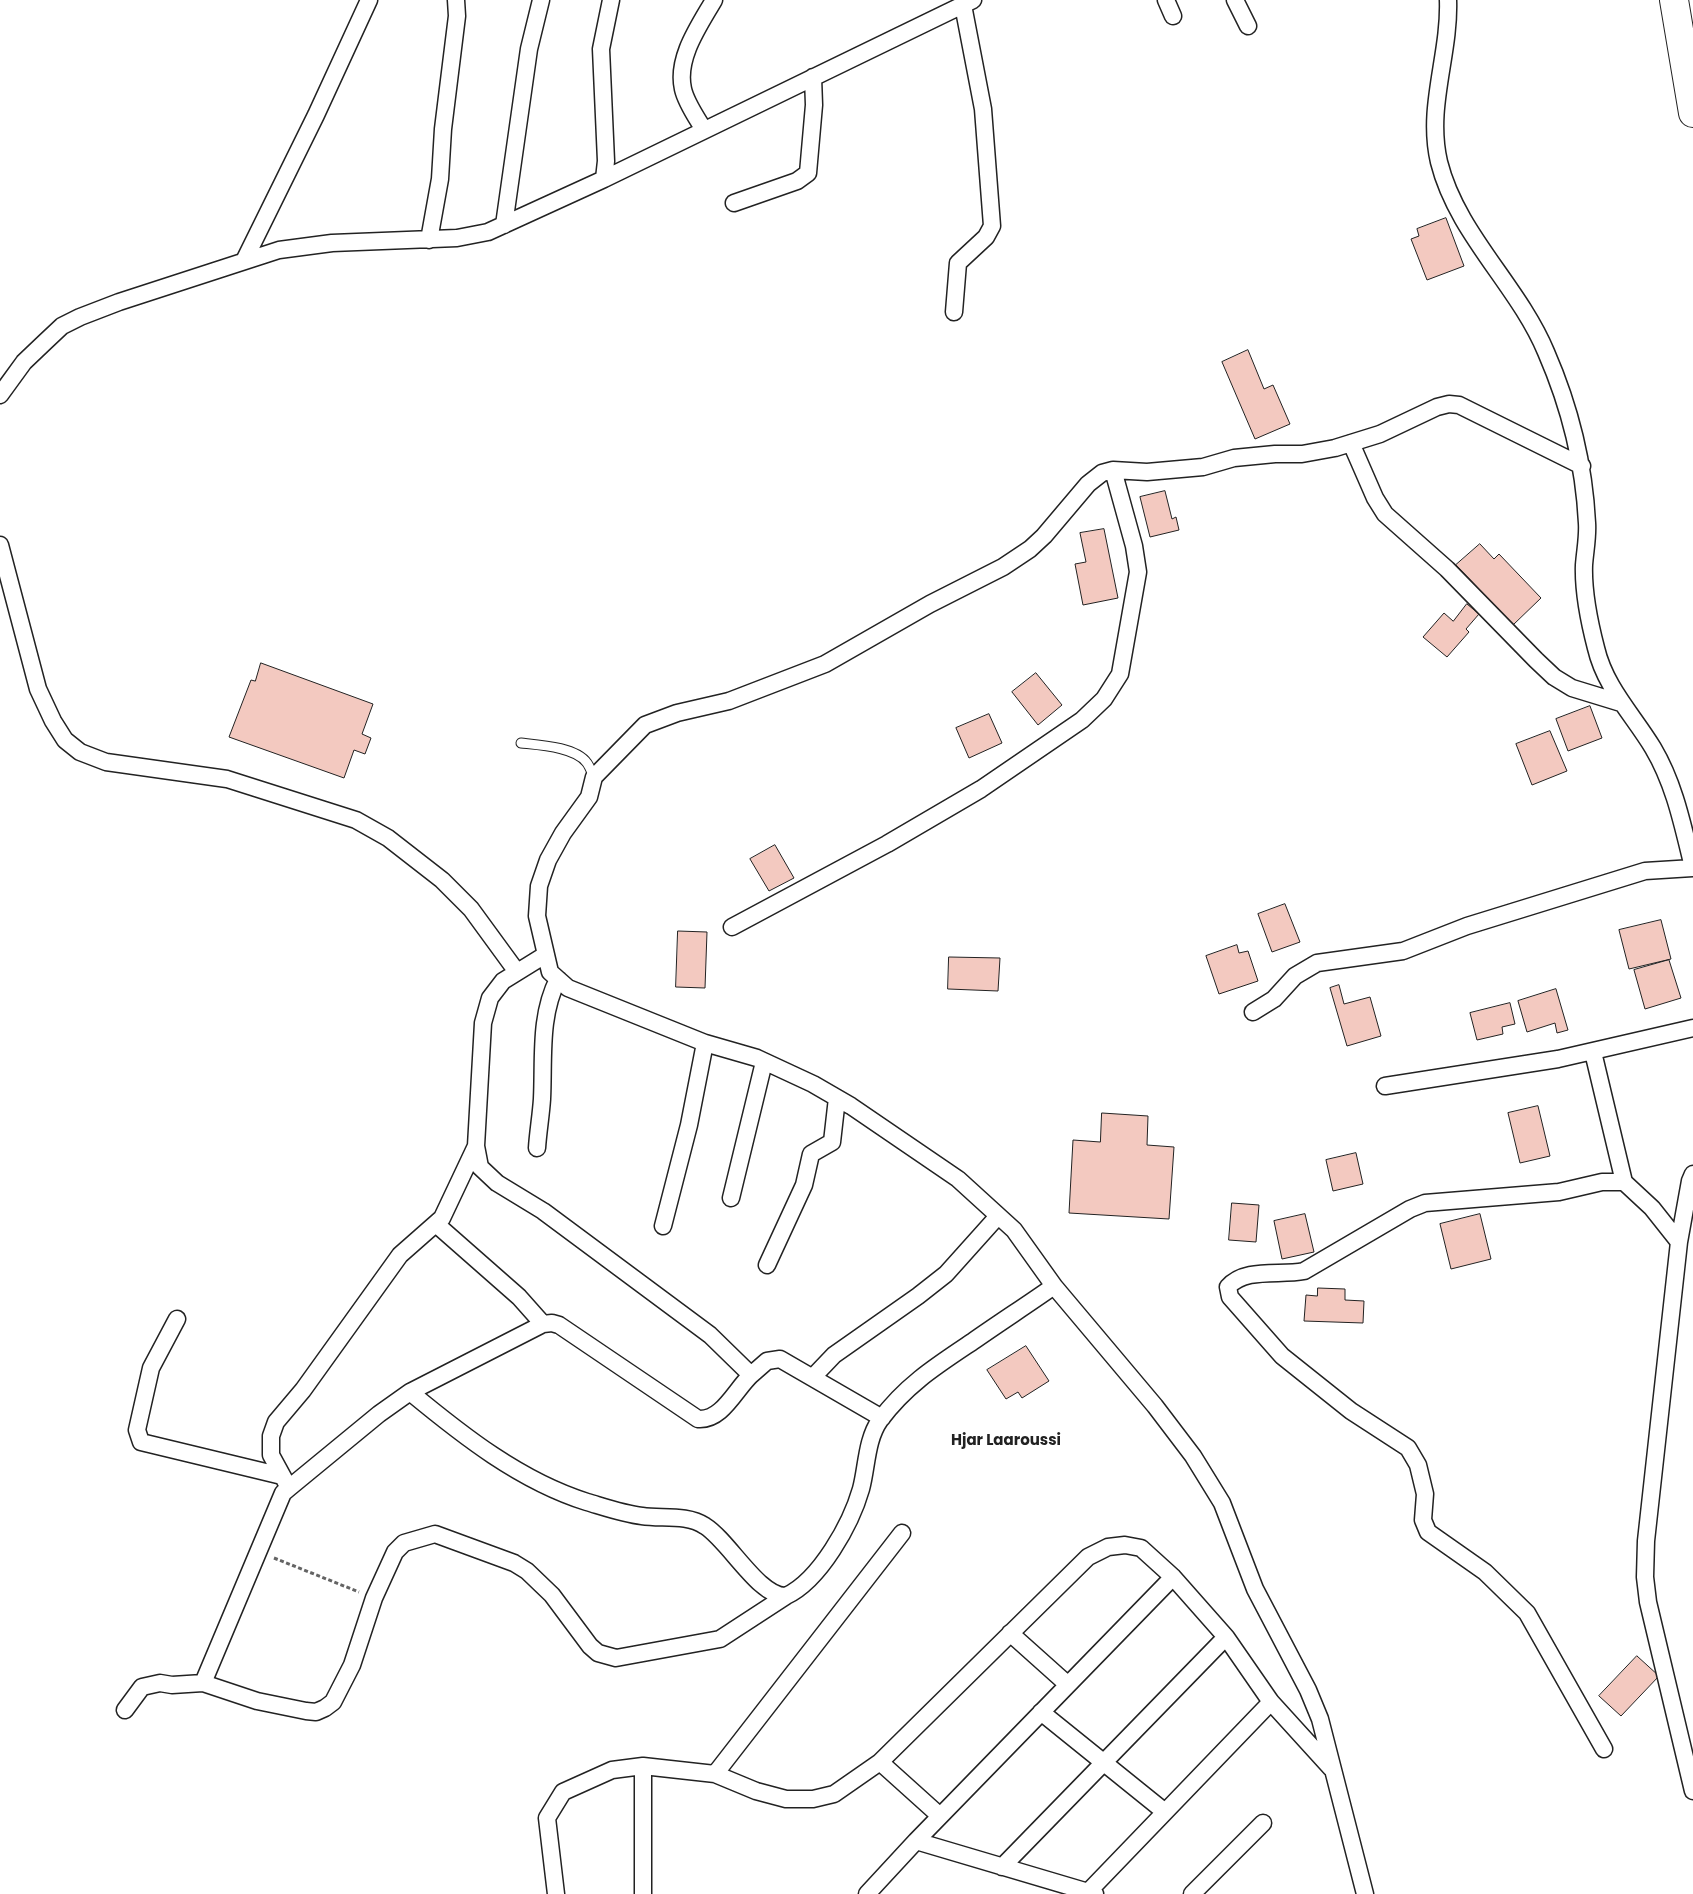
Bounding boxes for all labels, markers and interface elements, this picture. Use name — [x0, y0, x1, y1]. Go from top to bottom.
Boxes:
district label: Hjar Laaroussi — [951, 1432, 1061, 1450]

